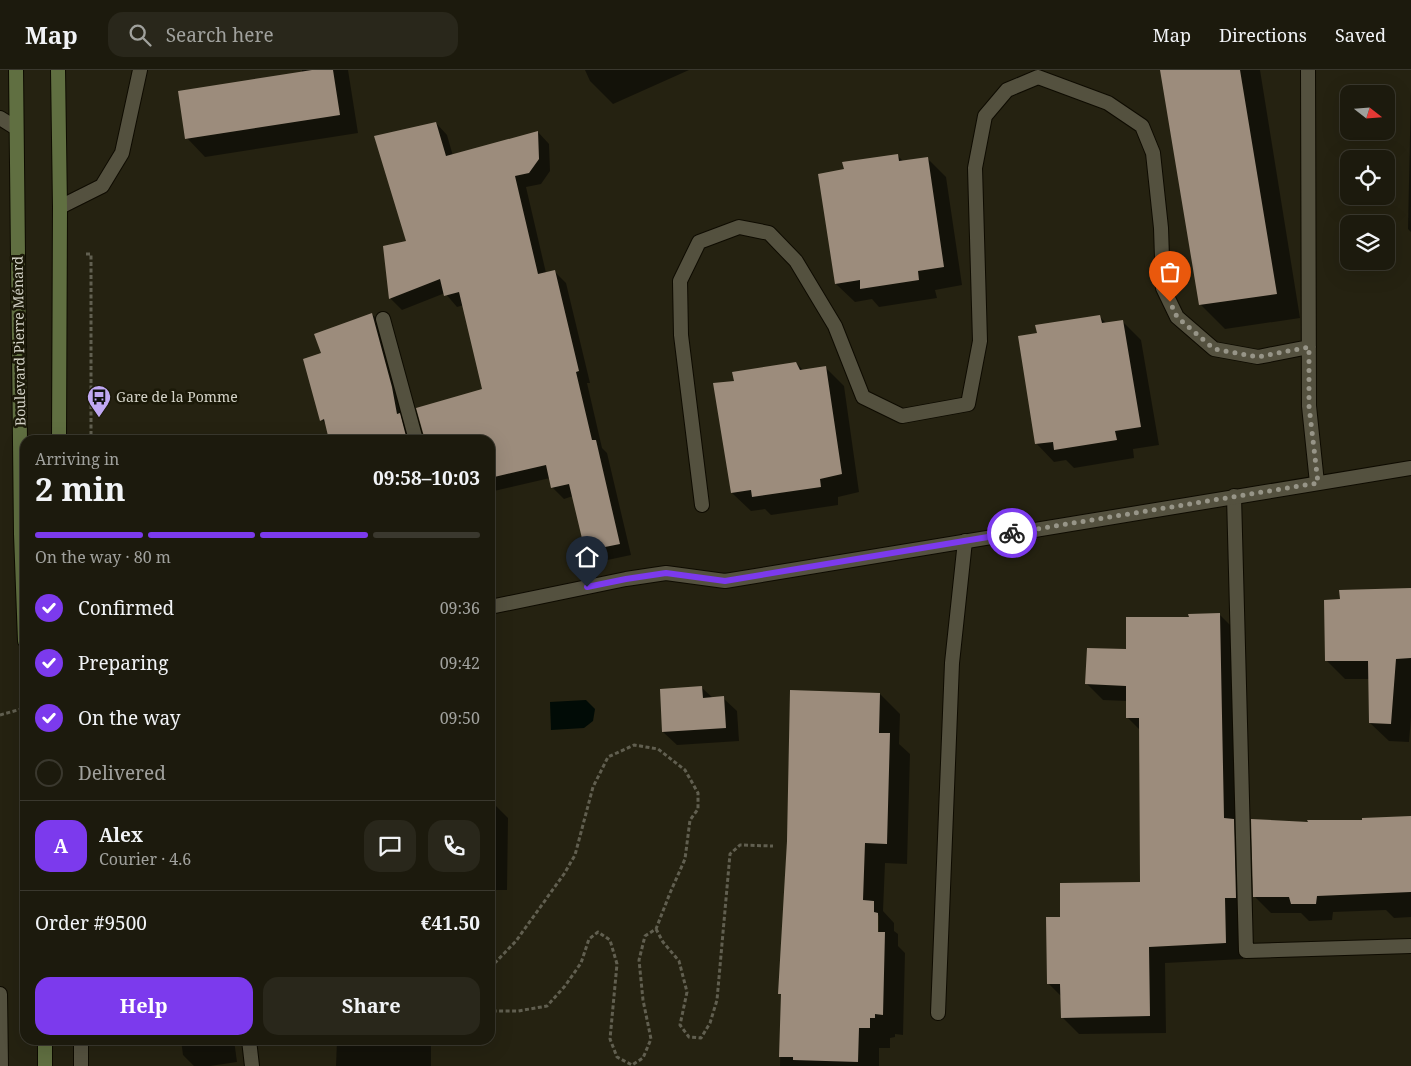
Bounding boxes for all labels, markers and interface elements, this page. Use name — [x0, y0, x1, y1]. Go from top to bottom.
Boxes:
search box — [108, 12, 458, 57]
text: Map — [25, 18, 78, 51]
icon: search — [126, 21, 154, 49]
text: Search here — [166, 22, 274, 48]
text: Map — [1153, 23, 1191, 47]
text: Directions — [1219, 23, 1307, 47]
text: Saved — [1335, 23, 1386, 47]
north arrow — [1340, 85, 1395, 140]
map controls — [1340, 85, 1395, 270]
button: locate — [1340, 150, 1395, 205]
button: layers — [1340, 215, 1395, 270]
pin — [1149, 251, 1191, 302]
street label: Boulevard Pierre Ménard — [8, 255, 29, 426]
icon: bag — [1156, 258, 1184, 286]
bus stop icon: Gare de la Pomme — [86, 384, 112, 418]
place label: Gare de la Pomme — [116, 387, 238, 406]
text: Arriving in — [35, 448, 119, 470]
text: 09:58–10:03 — [373, 465, 480, 491]
text: 2 min — [35, 467, 126, 510]
courier — [987, 508, 1037, 558]
icon: bike — [998, 519, 1026, 547]
pin — [566, 536, 608, 587]
icon: home — [573, 543, 601, 571]
text: On the way · 80 m — [35, 546, 171, 568]
icon: check — [35, 594, 63, 622]
text: Confirmed — [78, 595, 174, 621]
text: 09:36 — [440, 597, 480, 619]
icon: check — [35, 649, 63, 677]
text: Preparing — [78, 650, 168, 676]
text: 09:42 — [440, 652, 480, 674]
icon: check — [35, 704, 63, 732]
text: On the way — [78, 705, 181, 731]
text: 09:50 — [440, 707, 480, 729]
text: Delivered — [78, 760, 166, 786]
button: chat — [364, 820, 416, 872]
button: phone — [428, 820, 480, 872]
text: Alex — [99, 822, 143, 848]
text: A — [54, 833, 68, 859]
text: Courier · 4.6 — [99, 848, 191, 870]
text: Order #9500 — [35, 910, 147, 936]
text: €41.50 — [421, 910, 480, 936]
button: Help — [35, 977, 253, 1035]
button: Share — [263, 977, 480, 1035]

